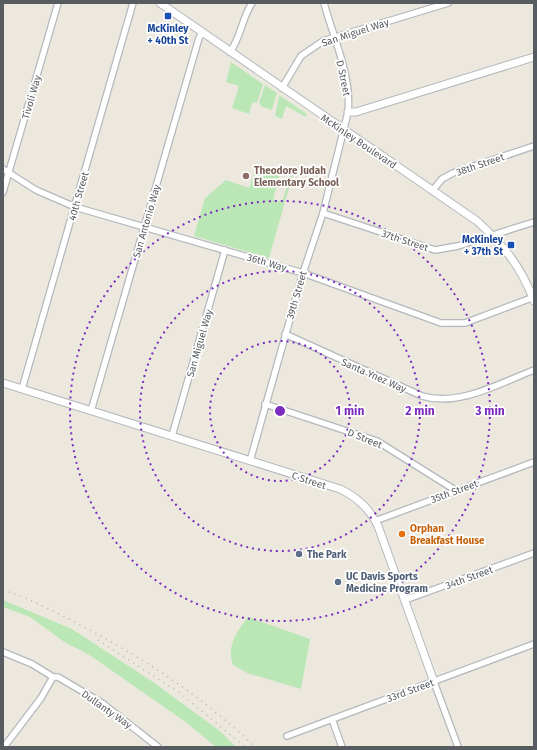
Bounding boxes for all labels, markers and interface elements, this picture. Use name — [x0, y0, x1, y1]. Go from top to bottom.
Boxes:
marker: McKinley + 40th St — [163, 11, 173, 21]
street label: San Miguel Way — [320, 16, 391, 49]
place label: McKinley + 40th St — [147, 23, 189, 47]
street label: D Street — [333, 59, 353, 98]
street label: Tivoli Way — [20, 74, 44, 121]
street label: McKinley Boulevard — [318, 112, 399, 172]
street label: 38th Street — [455, 151, 506, 179]
place label: Theodore Judah Elementary School — [254, 165, 339, 189]
street label: 40th Street — [66, 170, 92, 222]
marker: Theodore Judah Elementary School — [241, 171, 251, 181]
street label: San Antonio Way — [131, 183, 163, 259]
street label: 37th Street — [380, 228, 430, 254]
place label: McKinley + 37th St — [462, 234, 504, 258]
marker: McKinley + 37th St — [506, 240, 516, 250]
street label: 36th Way — [246, 252, 288, 274]
street label: 39th Street — [284, 270, 310, 321]
street label: San Miguel Way — [185, 308, 215, 379]
street label: Santa Ynez Way — [339, 356, 408, 396]
centre of rings — [273, 404, 287, 418]
text: 1 min — [336, 404, 364, 418]
text: 2 min — [405, 404, 435, 418]
text: 3 min — [474, 404, 505, 418]
street label: D Street — [346, 427, 384, 451]
street label: C Street — [290, 470, 328, 492]
street label: 35th Street — [429, 478, 480, 506]
place label: Orphan Breakfast House — [410, 523, 485, 547]
marker: Orphan Breakfast House — [397, 529, 407, 539]
marker: The Park — [294, 549, 304, 559]
place label: The Park — [307, 549, 347, 561]
street label: 34th Street — [444, 564, 495, 592]
place label: UC Davis Sports Medicine Program — [346, 571, 428, 595]
marker: UC Davis Sports Medicine Program — [333, 577, 343, 587]
street label: 33rd Street — [385, 677, 436, 705]
street label: Dullanty Way — [79, 688, 134, 732]

